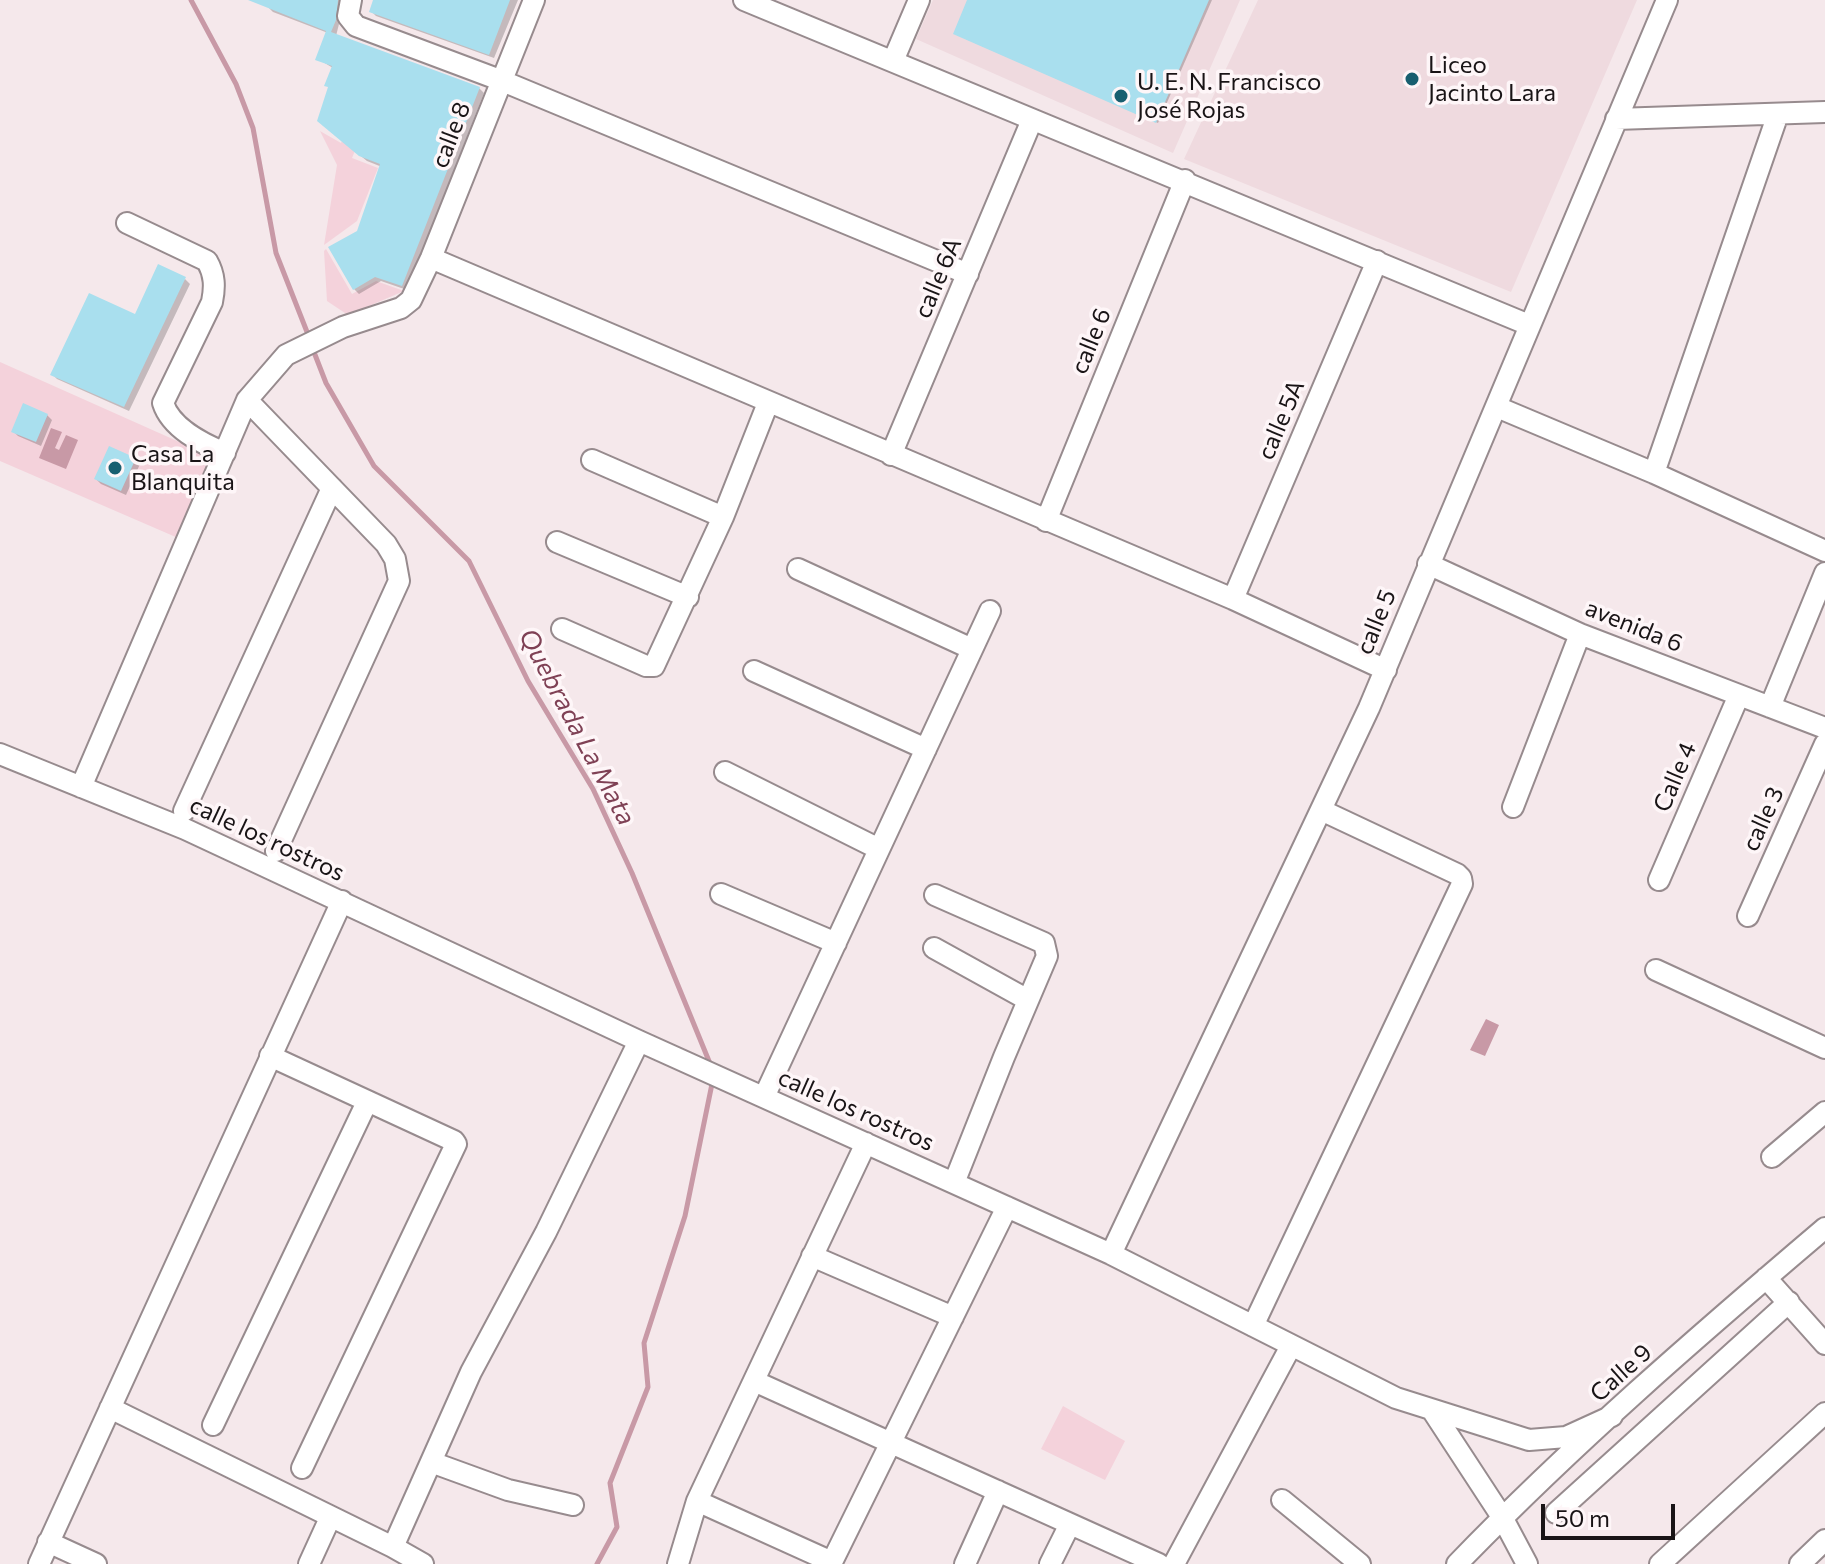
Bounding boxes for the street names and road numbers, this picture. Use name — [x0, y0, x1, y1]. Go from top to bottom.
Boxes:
street label: calle 8 — [425, 98, 477, 172]
street label: calle 6A — [908, 234, 968, 322]
street label: calle 6 — [1065, 304, 1117, 378]
street label: calle 5A — [1251, 376, 1311, 464]
street label: calle 5 — [1350, 585, 1402, 659]
street label: avenida 6 — [1581, 593, 1687, 659]
street label: Calle 4 — [1648, 738, 1702, 816]
street label: calle 3 — [1736, 782, 1790, 856]
street label: calle los rostros — [185, 791, 349, 887]
street label: calle los rostros — [774, 1063, 938, 1157]
street label: Calle 9 — [1584, 1338, 1658, 1408]

